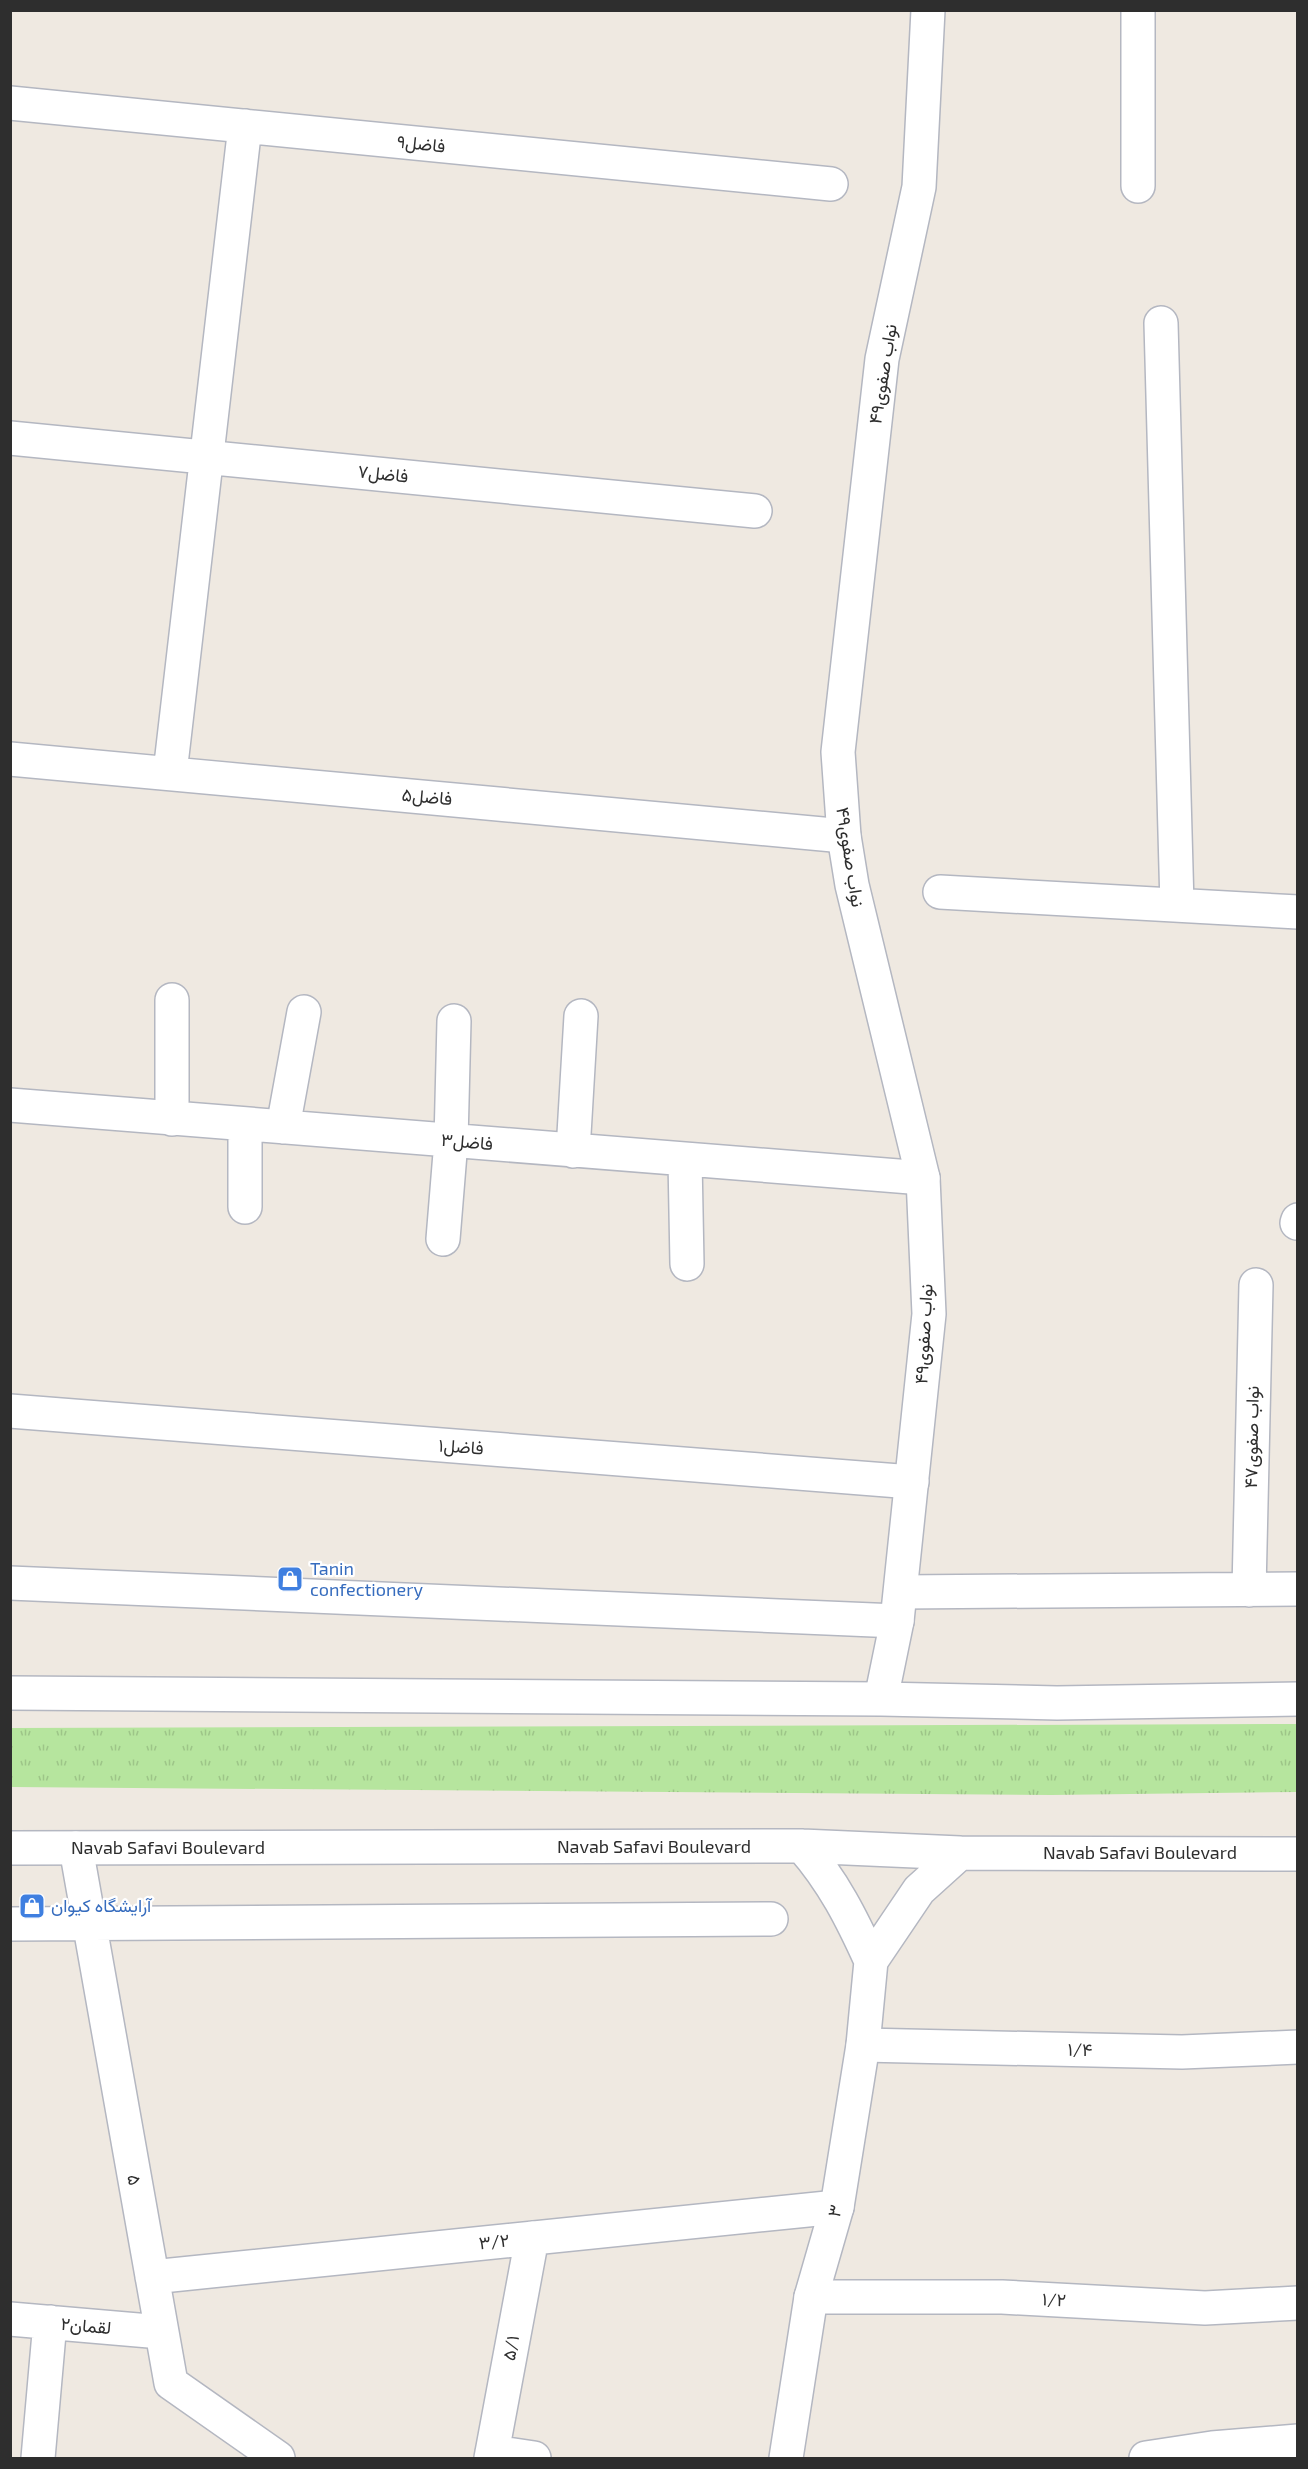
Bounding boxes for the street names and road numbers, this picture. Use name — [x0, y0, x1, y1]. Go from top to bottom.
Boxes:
street label: ۹فاضل — [396, 130, 446, 157]
street label: ۴۹نواب صفوی — [863, 322, 902, 425]
street label: ۷فاضل — [357, 459, 409, 488]
street label: ۵فاضل — [401, 783, 453, 810]
street label: ۴۹نواب صفوی — [831, 805, 870, 908]
street label: ۳فاضل — [440, 1128, 494, 1155]
street label: ۴۹نواب صفوی — [909, 1283, 938, 1385]
street label: ۴۷نواب صفوی — [1239, 1385, 1264, 1489]
street label: ۱فاضل — [438, 1433, 484, 1460]
street label: Navab Safavi Boulevard — [557, 1835, 751, 1857]
street label: Navab Safavi Boulevard — [71, 1836, 265, 1858]
street label: Navab Safavi Boulevard — [1043, 1841, 1237, 1863]
street label: ۱/۴ — [1067, 2038, 1093, 2060]
street label: ۵ — [123, 2173, 147, 2187]
street label: ۳ — [822, 2202, 846, 2219]
street label: ۳/۲ — [478, 2228, 510, 2254]
street label: ۱/۲ — [1042, 2287, 1067, 2311]
street label: ۲لقمان — [60, 2312, 112, 2338]
street label: ۵/۱ — [497, 2334, 523, 2362]

